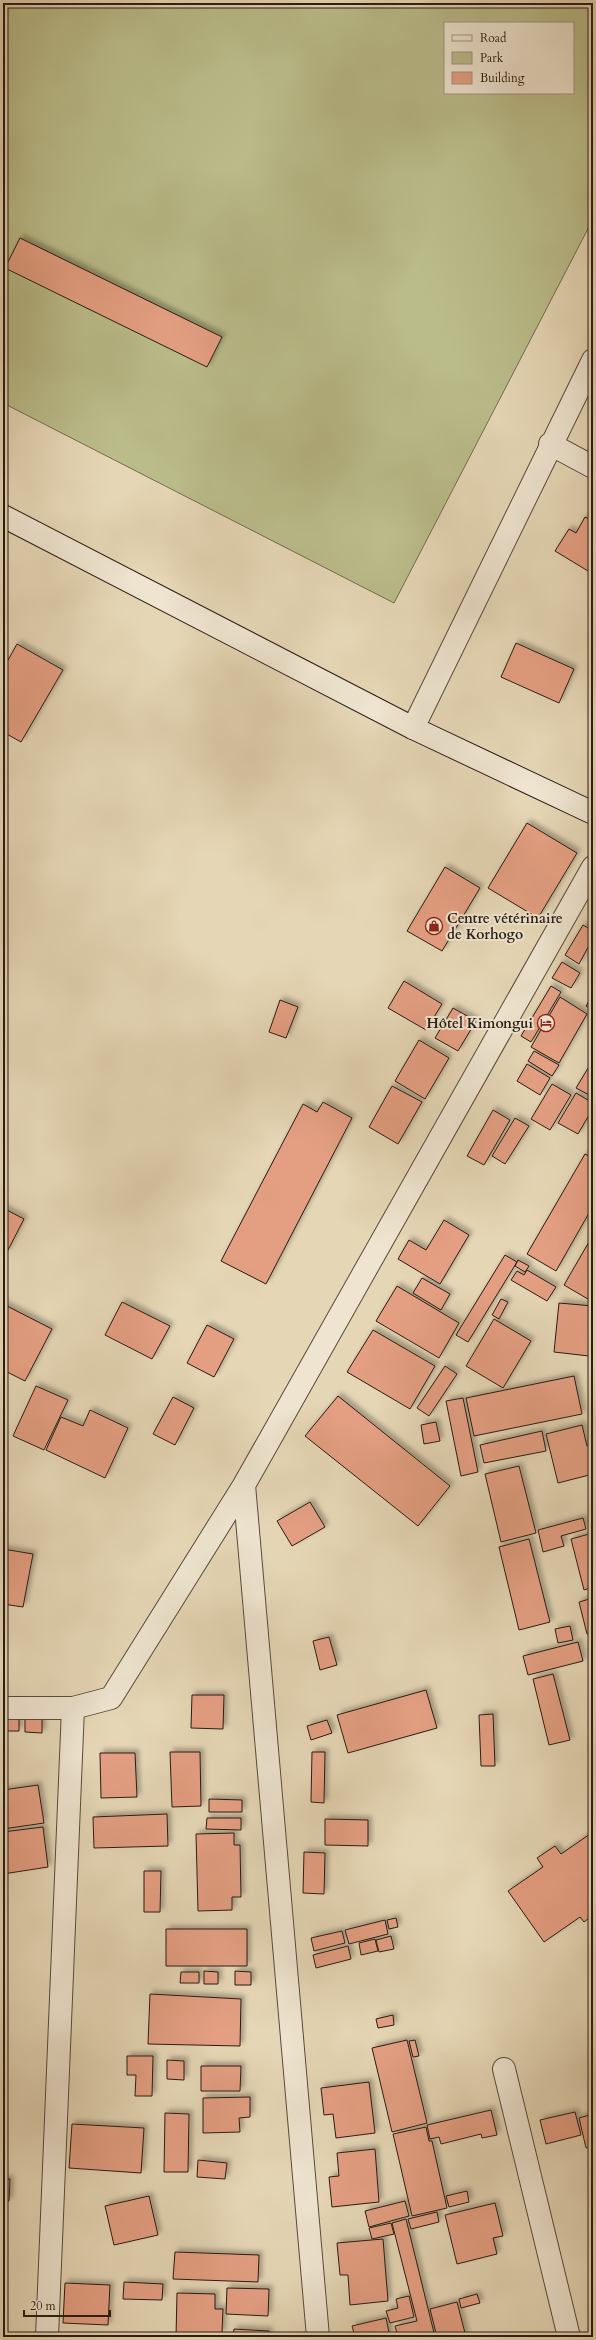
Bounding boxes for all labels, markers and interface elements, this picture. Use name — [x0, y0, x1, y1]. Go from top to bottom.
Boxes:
legend — [444, 22, 574, 94]
text: Road — [480, 30, 507, 46]
text: Park — [480, 50, 504, 66]
text: Building — [480, 70, 525, 86]
place label: Centre vétérinaire de Korhogo — [447, 909, 563, 944]
shop icon: Centre vétérinaire de Korhogo — [424, 916, 444, 936]
hotel icon: Hôtel Kimongui — [536, 1013, 556, 1033]
place label: Hôtel Kimongui — [427, 1014, 534, 1033]
scale bar — [24, 2292, 110, 2318]
text: 20 m — [30, 2298, 57, 2314]

